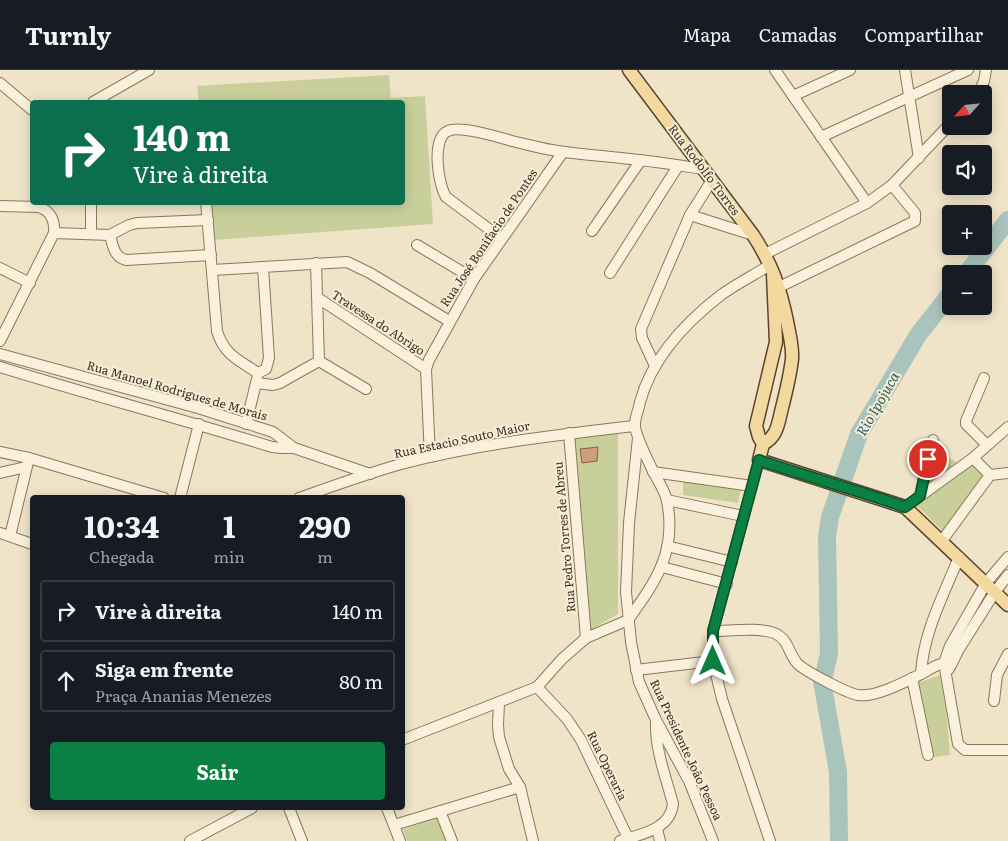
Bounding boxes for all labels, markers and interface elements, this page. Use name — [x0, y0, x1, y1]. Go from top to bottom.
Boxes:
text: Turnly — [25, 17, 111, 52]
text: Mapa — [683, 21, 731, 48]
text: Camadas — [759, 21, 836, 48]
text: Compartilhar — [864, 21, 983, 48]
north arrow — [942, 85, 992, 135]
map controls — [942, 85, 992, 315]
text: 140 m — [133, 110, 231, 162]
icon: right — [50, 120, 115, 185]
street label: Rua Rodolfo Torres — [665, 120, 745, 219]
button: sound — [942, 145, 992, 195]
text: Vire à direita — [133, 157, 268, 190]
street label: Rua José Bonifacio de Pontes — [435, 164, 541, 310]
button: + — [942, 205, 992, 255]
button: − — [942, 265, 992, 315]
street label: Travessa do Abrigo — [328, 285, 429, 359]
street label: Rua Manoel Rodrigues de Morais — [85, 356, 270, 425]
water label: Rio Ipojuca — [851, 368, 904, 439]
street label: Rua Estacio Souto Maior — [392, 416, 532, 462]
pin — [907, 438, 949, 480]
icon: arrive — [914, 445, 942, 473]
street label: Rua Pedro Torres de Abreu — [548, 461, 580, 613]
text: 10:34 — [84, 503, 159, 547]
text: 1 — [223, 503, 235, 547]
text: 290 — [299, 503, 351, 547]
text: Chegada — [89, 544, 155, 568]
text: min — [213, 544, 245, 568]
text: m — [317, 544, 333, 568]
icon: right — [52, 597, 80, 625]
text: Vire à direita — [95, 597, 222, 625]
text: 140 m — [332, 597, 383, 625]
position arrow — [686, 634, 738, 686]
text: Siga em frente — [95, 655, 233, 683]
icon: ahead — [52, 667, 80, 695]
text: 80 m — [339, 667, 383, 695]
street label: Rua Presidente João Pessoa — [646, 676, 728, 824]
text: Praça Ananias Menezes — [95, 683, 272, 707]
street label: Rua Operaria — [583, 728, 633, 804]
button: Sair — [50, 742, 385, 800]

